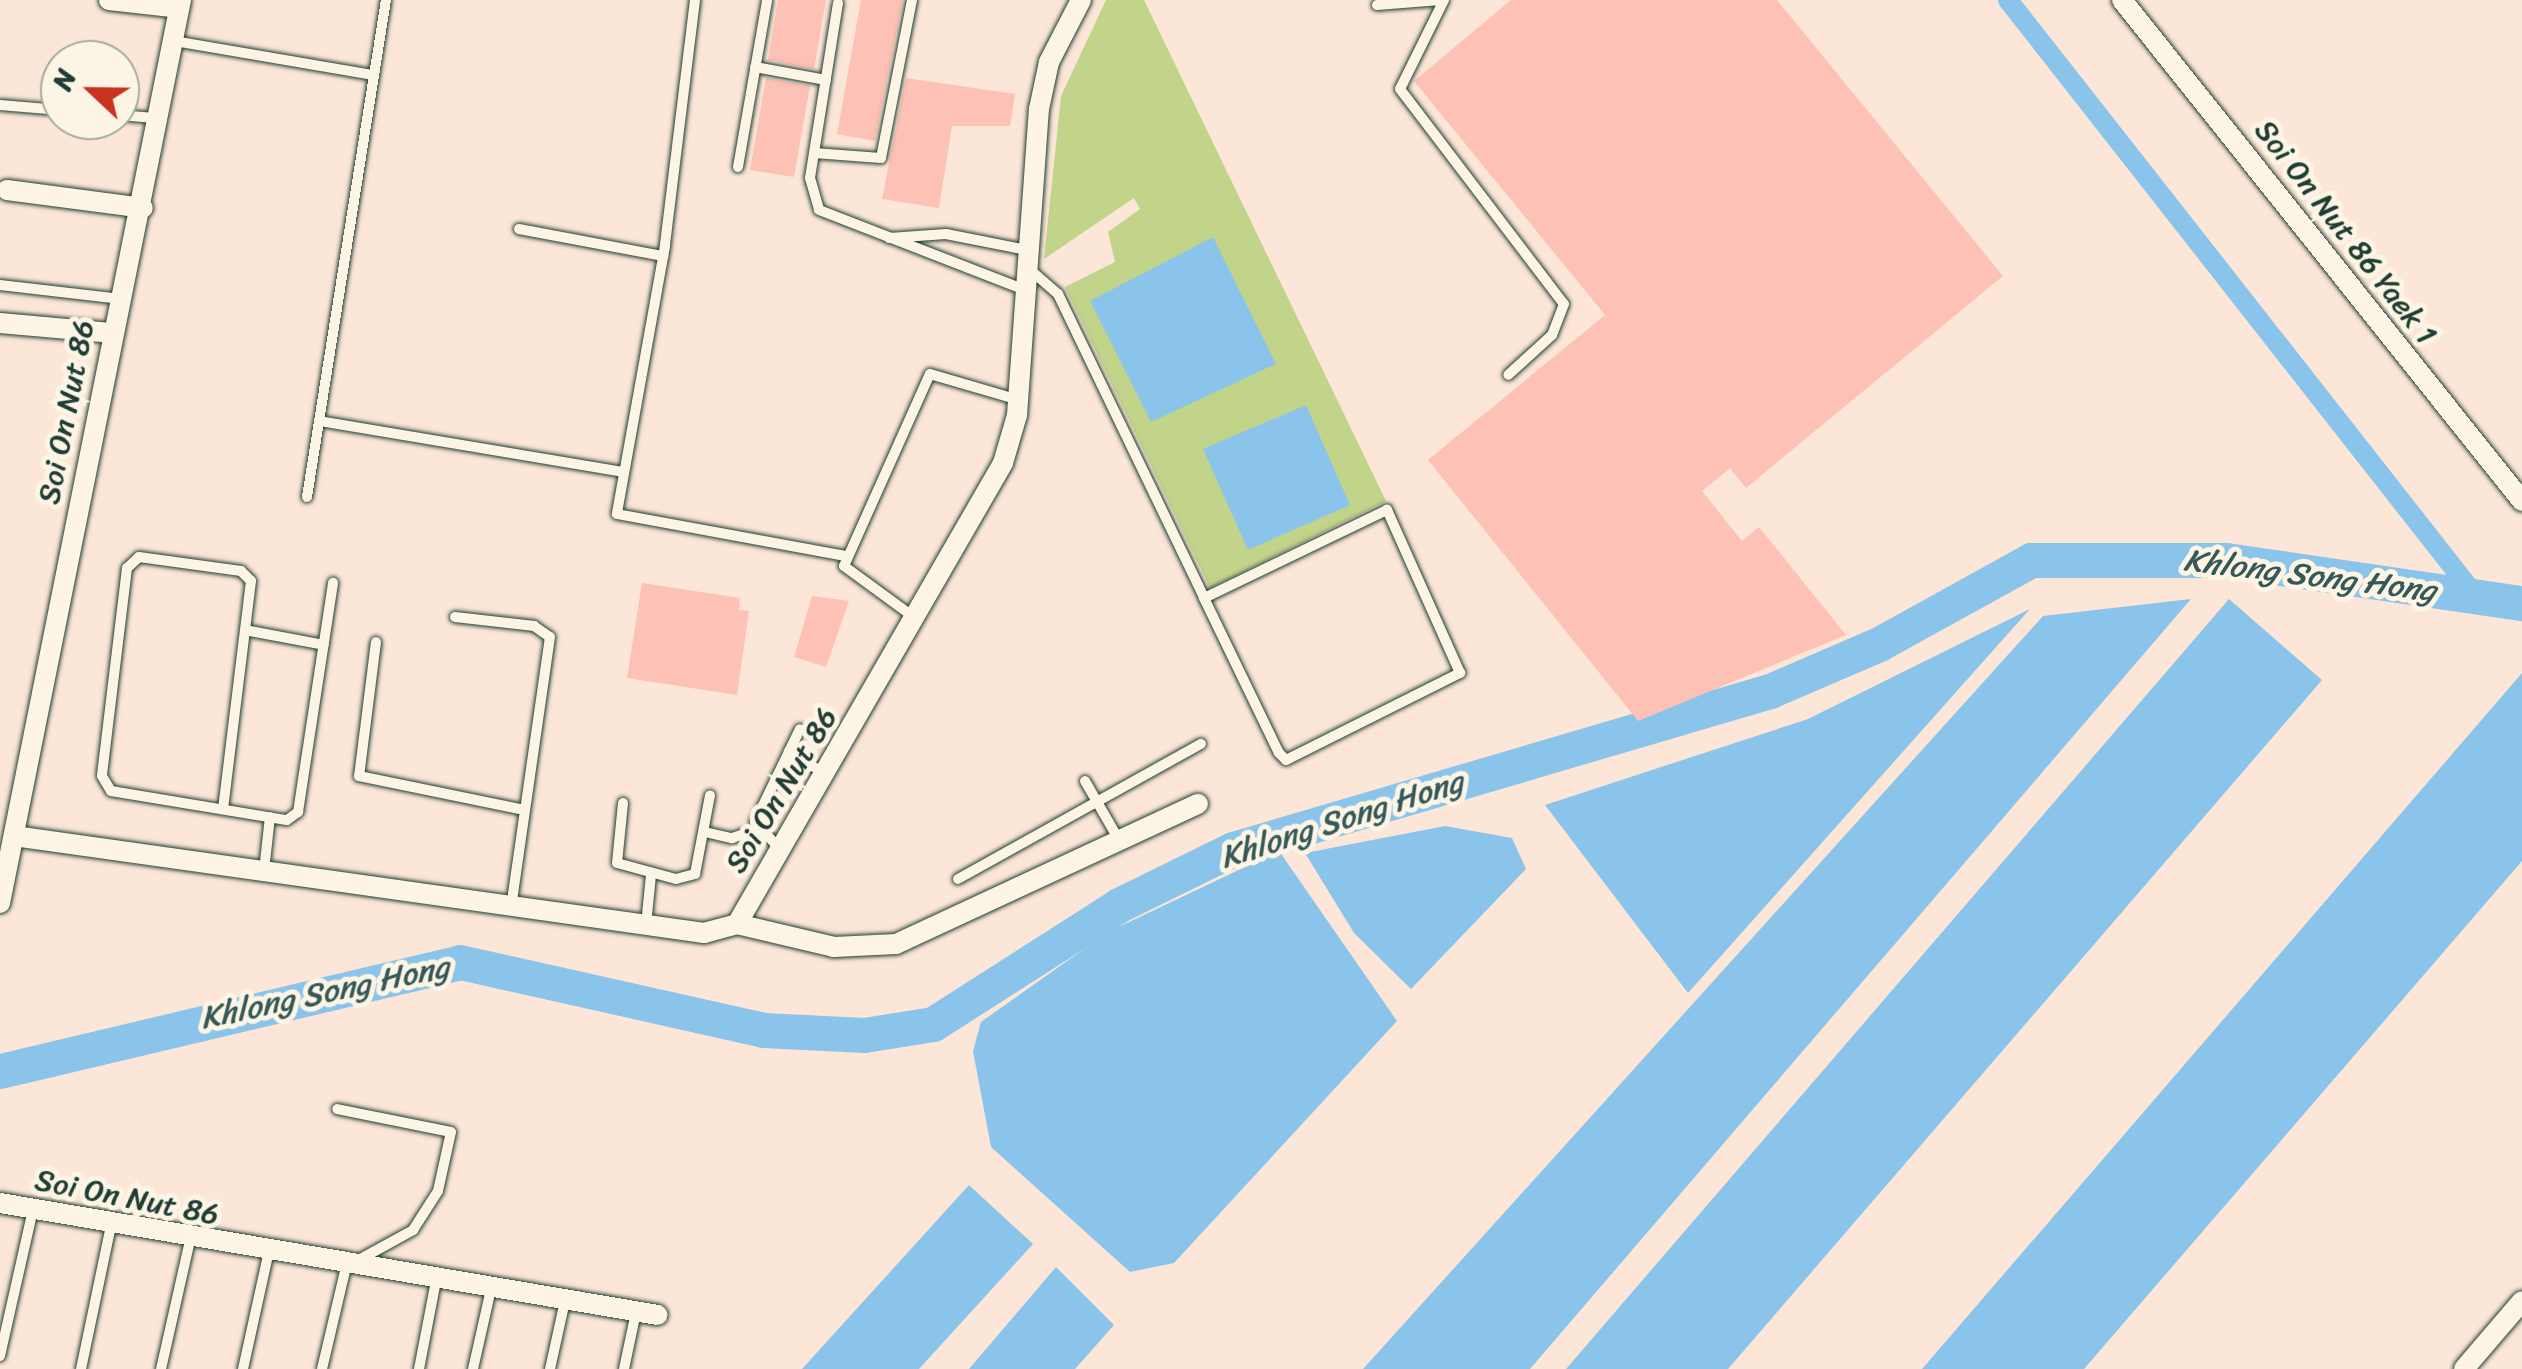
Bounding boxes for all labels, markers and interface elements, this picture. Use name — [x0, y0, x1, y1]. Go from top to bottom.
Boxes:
north arrow — [40, 40, 140, 140]
text: N — [37, 61, 90, 97]
street label: Soi On Nut 86 Yaek 1 — [2247, 113, 2445, 351]
street label: Soi On Nut 86 — [31, 317, 101, 507]
water label: Khlong Song Hong — [2182, 541, 2438, 611]
street label: Soi On Nut 86 — [718, 701, 844, 879]
water label: Khlong Song Hong — [1215, 763, 1469, 877]
water label: Khlong Song Hong — [197, 948, 453, 1038]
street label: Soi On Nut 86 — [32, 1162, 222, 1232]

